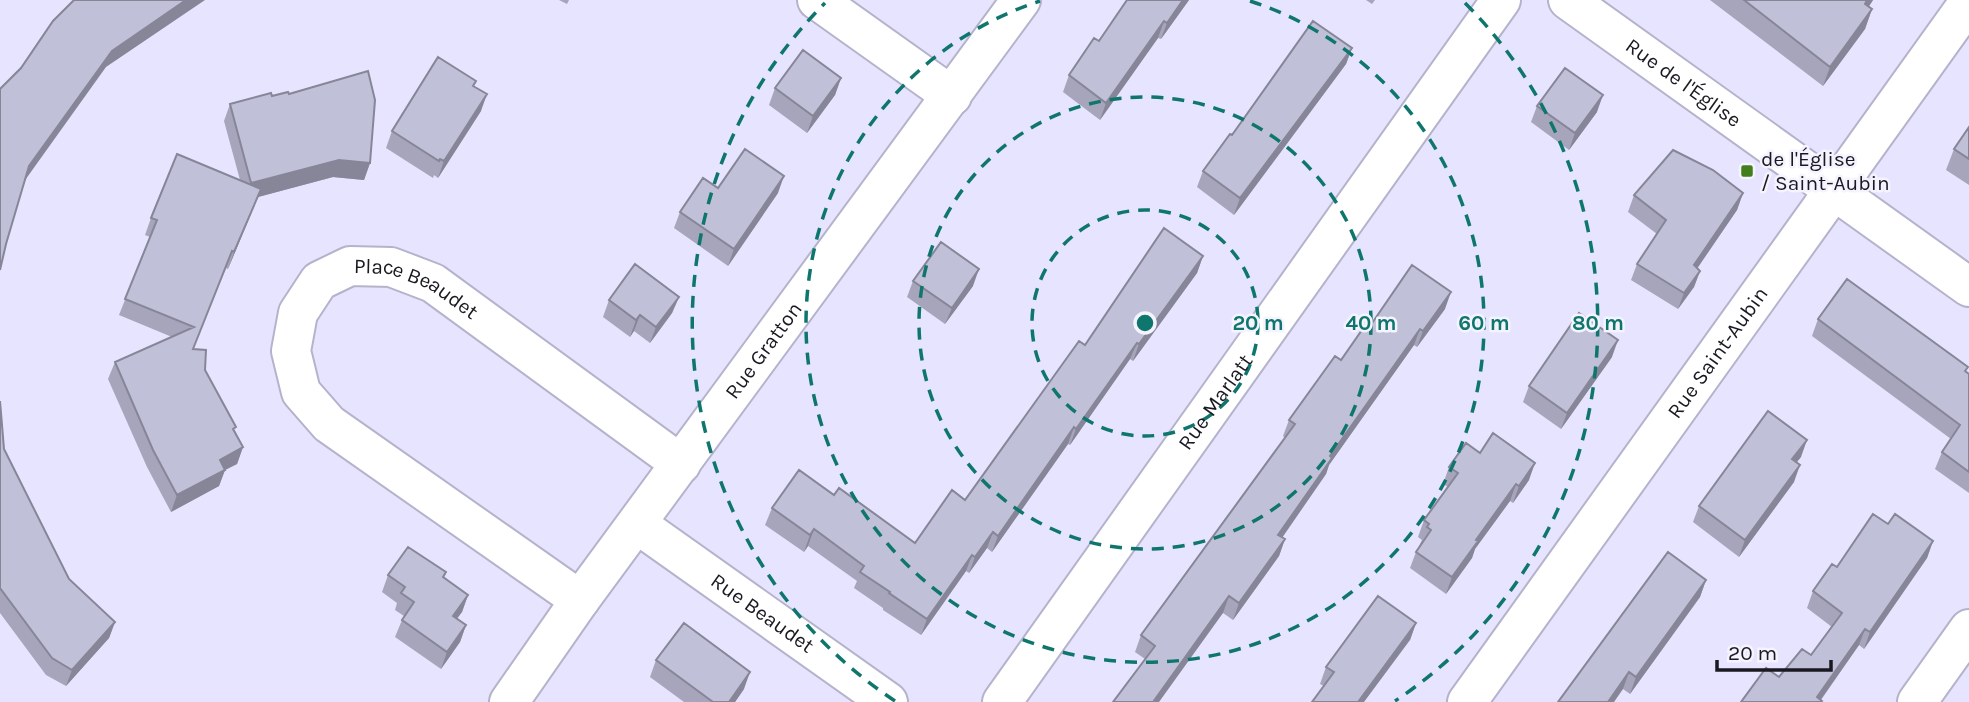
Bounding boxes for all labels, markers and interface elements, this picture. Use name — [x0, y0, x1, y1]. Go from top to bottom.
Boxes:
street label: Rue de l'Église — [1621, 33, 1746, 132]
place label: de l'Église / Saint-Aubin — [1761, 147, 1890, 195]
marker: de l'Église / Saint-Aubin — [1739, 163, 1755, 179]
street label: Place Beaudet — [354, 254, 483, 324]
street label: Rue Saint-Aubin — [1662, 282, 1773, 423]
street label: Rue Gratton — [720, 297, 807, 403]
centre of rings — [1133, 311, 1157, 335]
text: 20 m — [1232, 311, 1284, 335]
text: 40 m — [1345, 311, 1397, 335]
text: 60 m — [1458, 311, 1510, 335]
text: 80 m — [1572, 311, 1624, 335]
street label: Rue Marlatt — [1173, 350, 1257, 454]
street label: Rue Beaudet — [706, 568, 819, 658]
scale bar — [1717, 628, 1831, 672]
text: 20 m — [1728, 641, 1777, 665]

